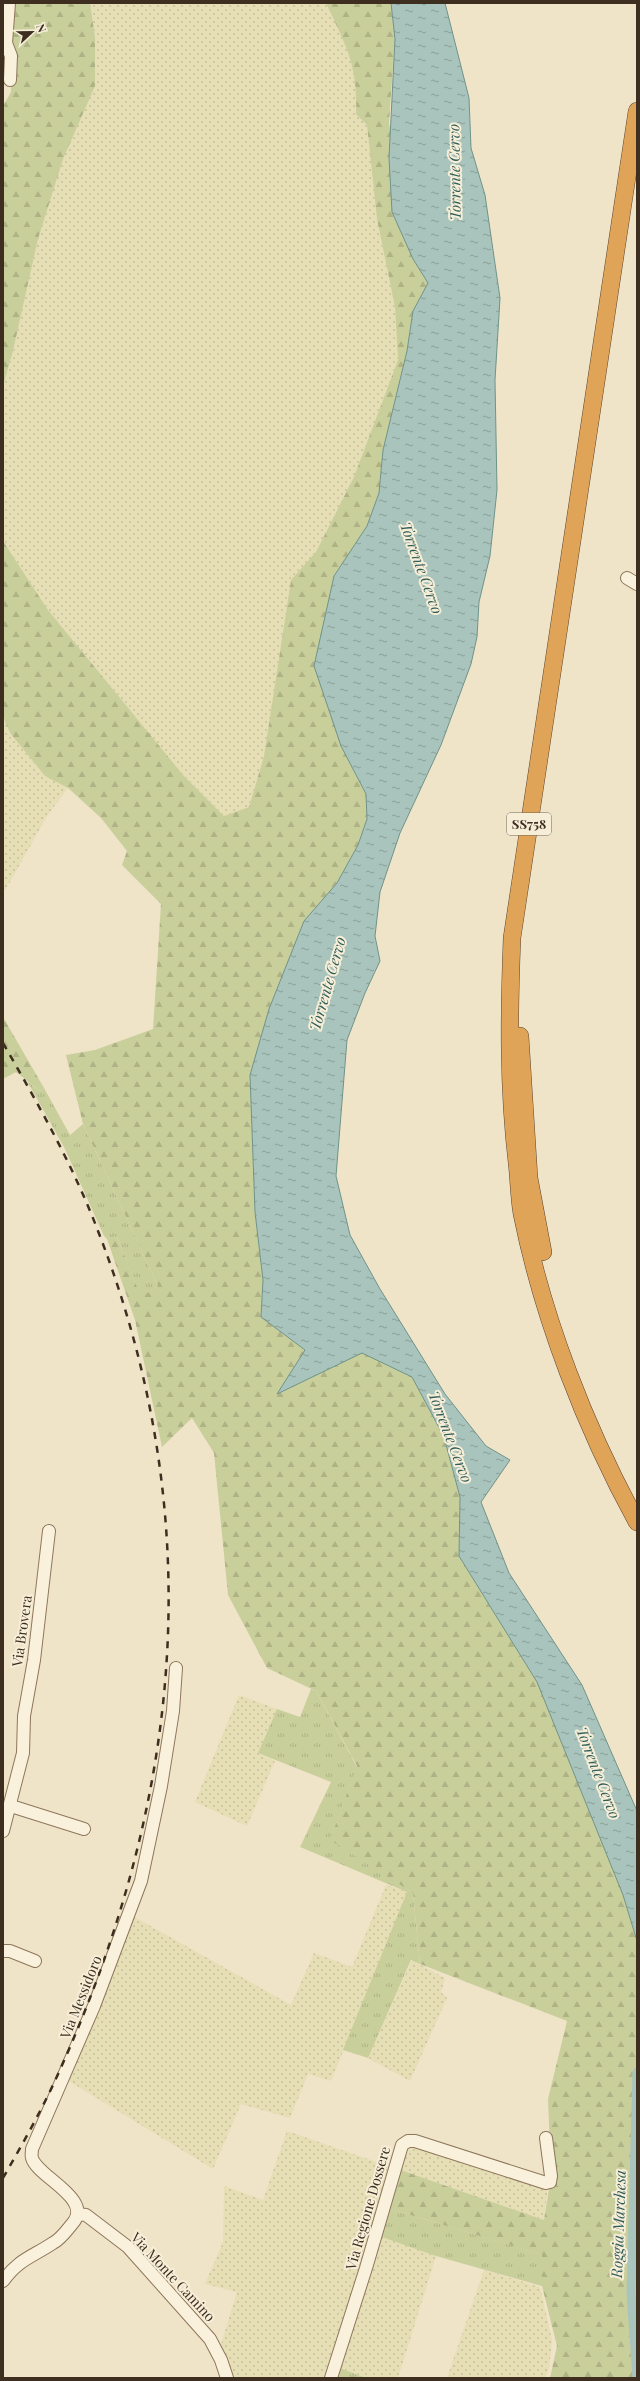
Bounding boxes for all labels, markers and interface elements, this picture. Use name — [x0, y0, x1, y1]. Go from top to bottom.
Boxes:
north arrow — [12, 12, 52, 52]
text: N — [33, 22, 50, 35]
water label: Torrente Cervo — [443, 124, 465, 220]
water label: Torrente Cervo — [396, 519, 448, 616]
road number: SS758 — [507, 813, 551, 835]
water label: Torrente Cervo — [304, 935, 350, 1033]
water label: Torrente Cervo — [424, 1388, 478, 1485]
street label: Via Brovera — [7, 1594, 36, 1669]
water label: Torrente Cervo — [572, 1724, 626, 1821]
street label: Via Messidoro — [55, 1952, 106, 2042]
street label: Via Regione Dossere — [341, 2144, 394, 2273]
water label: Roggia Marchesa — [606, 2170, 630, 2279]
street label: Via Monte Camino — [126, 2227, 220, 2326]

